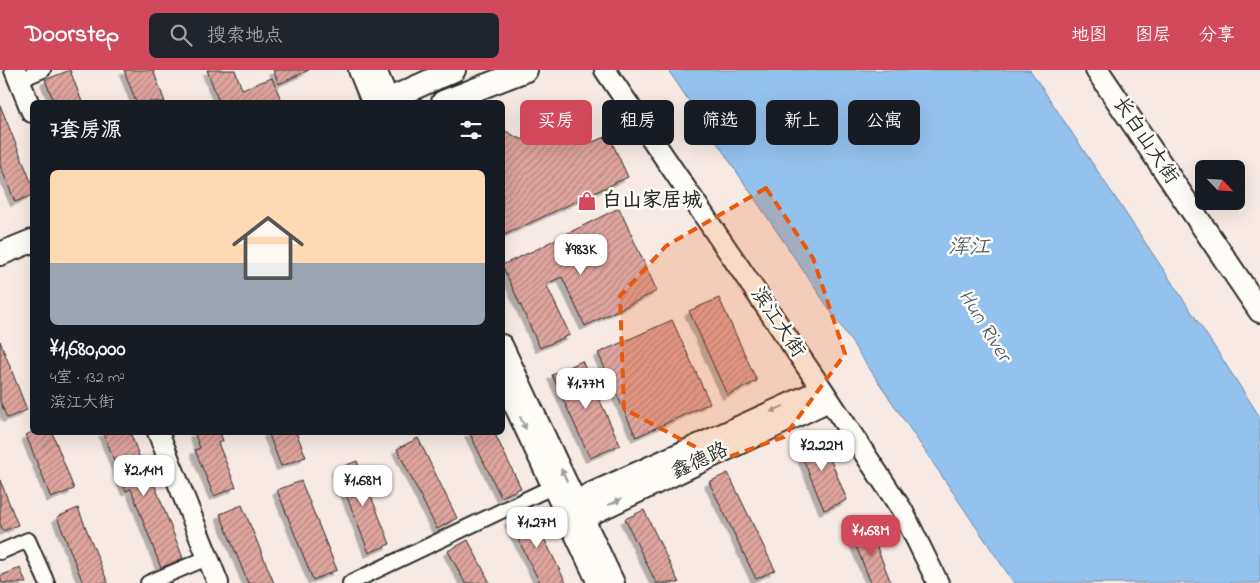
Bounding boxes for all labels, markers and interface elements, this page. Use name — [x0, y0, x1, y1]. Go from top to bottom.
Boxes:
search box — [149, 13, 499, 58]
text: Doorstep — [25, 18, 119, 53]
icon: search — [167, 21, 195, 49]
text: 搜索地点 — [207, 23, 283, 50]
text: 地图 — [1071, 23, 1107, 49]
text: 图层 — [1135, 23, 1171, 49]
text: 分享 — [1199, 23, 1235, 49]
street label: 长白山大街 — [1105, 91, 1185, 191]
chip: 买房 — [520, 100, 592, 145]
chip: 租房 — [602, 100, 674, 145]
chip: 筛选 — [684, 100, 756, 145]
chip: 新上 — [766, 100, 838, 145]
chip: 公寓 — [848, 100, 920, 145]
text: 7套房源 — [50, 116, 122, 146]
icon: filters — [457, 116, 485, 144]
north arrow — [1195, 160, 1245, 210]
map controls — [1195, 160, 1245, 210]
place label: 白山家居城 — [602, 187, 702, 216]
shop icon: 白山家居城 — [576, 190, 598, 212]
icon: home — [223, 203, 313, 293]
water label: 浑江 — [948, 233, 991, 263]
pin: ¥983K — [546, 234, 616, 276]
text: ¥983K — [565, 238, 597, 262]
street label: 滨江大街 — [743, 282, 811, 364]
water label: Hun River — [950, 284, 1019, 370]
text: ¥1,680,000 — [50, 335, 126, 365]
text: 4室 · 132 m² — [50, 366, 125, 390]
pin: ¥1.77M — [545, 368, 627, 410]
text: ¥1.77M — [567, 372, 605, 396]
text: 滨江大街 — [50, 391, 114, 415]
one-way arrow — [770, 406, 784, 414]
one-way arrow — [520, 416, 528, 430]
pin: ¥2.22M — [781, 430, 863, 472]
text: ¥2.22M — [800, 434, 844, 458]
street label: 鑫德路 — [667, 436, 734, 488]
pin: ¥2.14M — [103, 454, 185, 497]
text: ¥2.14M — [125, 459, 163, 483]
pin: ¥1.68M — [322, 464, 404, 507]
one-way arrow — [560, 468, 568, 482]
text: ¥1.68M — [344, 469, 382, 493]
one-way arrow — [608, 498, 622, 506]
pin: ¥1.27M — [496, 506, 578, 549]
text: ¥1.27M — [518, 511, 556, 535]
pin: ¥1.68M — [830, 514, 912, 557]
text: ¥1.68M — [852, 519, 890, 543]

